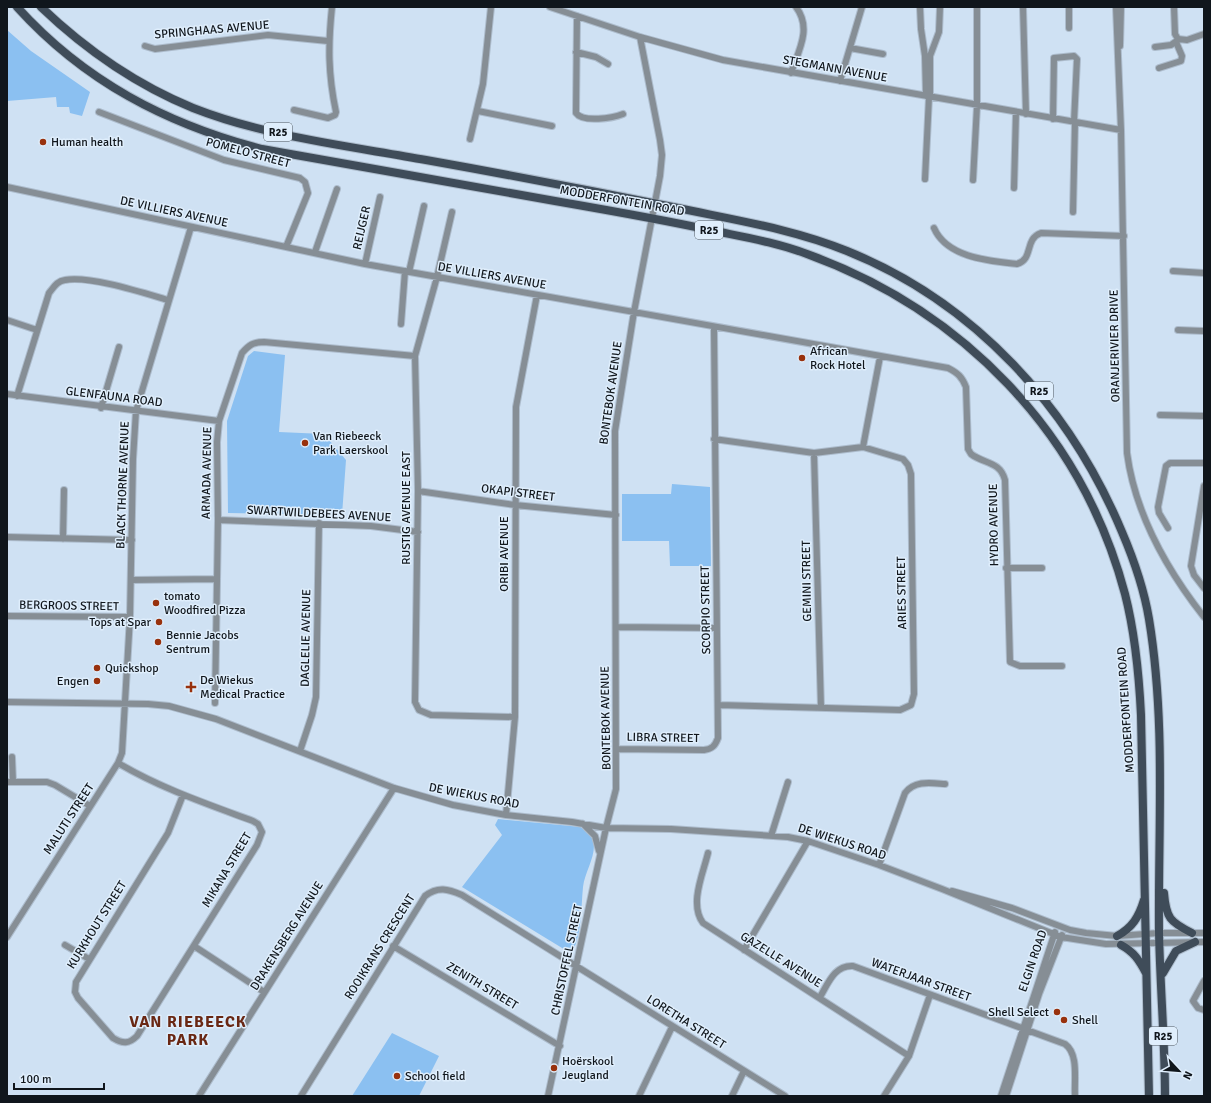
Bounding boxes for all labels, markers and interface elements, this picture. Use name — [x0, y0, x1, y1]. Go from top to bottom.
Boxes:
street label: SPRINGHAAS AVENUE — [154, 17, 270, 43]
street label: STEGMANN AVENUE — [781, 52, 889, 86]
road number: R25 — [264, 123, 292, 141]
place label: Human health — [51, 135, 123, 150]
street label: POMELO STREET — [204, 135, 292, 171]
marker: Human health — [38, 137, 48, 147]
street label: MODDERFONTEIN ROAD — [559, 183, 686, 219]
street label: DE VILLIERS AVENUE — [119, 193, 230, 231]
street label: REIJGER — [350, 205, 374, 251]
road number: R25 — [695, 221, 723, 239]
street label: DE VILLIERS AVENUE — [436, 259, 548, 293]
street label: ORANJERIVIER DRIVE — [1107, 289, 1123, 402]
street label: BONTEBOK AVENUE — [596, 340, 626, 446]
place label: African Rock Hotel — [810, 344, 866, 373]
marker: African Rock Hotel — [797, 353, 807, 363]
road number: R25 — [1025, 382, 1053, 400]
street label: GLENFAUNA ROAD — [65, 384, 164, 410]
street label: BLACK THORNE AVENUE — [113, 421, 133, 549]
street label: ARMADA AVENUE — [199, 426, 215, 519]
place label: Van Riebeeck Park Laerskool — [313, 429, 389, 458]
marker: Van Riebeeck Park Laerskool — [300, 438, 310, 448]
street label: RUSTIG AVENUE EAST — [399, 451, 414, 565]
street label: OKAPI STREET — [480, 481, 556, 505]
street label: HYDRO AVENUE — [986, 483, 1002, 567]
street label: SWARTWILDEBEES AVENUE — [246, 503, 392, 525]
street label: ORIBI AVENUE — [497, 516, 512, 592]
street label: GEMINI STREET — [799, 540, 815, 622]
street label: ARIES STREET — [894, 556, 910, 630]
street label: SCORPIO STREET — [698, 565, 714, 654]
place label: tomato Woodfired Pizza — [164, 589, 246, 618]
street label: DAGLELIE AVENUE — [298, 589, 314, 687]
street label: BERGROOS STREET — [19, 598, 119, 614]
marker: tomato Woodfired Pizza — [151, 598, 161, 608]
place label: Tops at Spar — [89, 615, 152, 630]
marker: Tops at Spar — [154, 617, 164, 627]
place label: Bennie Jacobs Sentrum — [166, 628, 239, 657]
marker: Bennie Jacobs Sentrum — [153, 637, 163, 647]
street label: MODDERFONTEIN ROAD — [1114, 646, 1138, 774]
place label: Quickshop — [105, 661, 159, 676]
marker: Quickshop — [92, 663, 102, 673]
street label: BONTEBOK AVENUE — [598, 666, 614, 770]
place label: De Wiekus Medical Practice — [200, 673, 285, 702]
place label: Engen — [57, 674, 89, 689]
marker: Engen — [92, 676, 102, 686]
marker: De Wiekus Medical Practice — [185, 681, 197, 693]
street label: LIBRA STREET — [626, 730, 700, 746]
street label: MALUTI STREET — [40, 780, 98, 857]
street label: DE WIEKUS ROAD — [427, 780, 521, 812]
street label: DE WIEKUS ROAD — [796, 821, 888, 863]
street label: MIKANA STREET — [199, 830, 255, 910]
street label: KURKHOUT STREET — [64, 878, 130, 972]
street label: DRAKENSBERG AVENUE — [247, 878, 327, 993]
street label: ROOIKRANS CRESCENT — [341, 891, 419, 1002]
street label: CHRISTOFFEL STREET — [548, 903, 586, 1017]
street label: ELGIN ROAD — [1015, 928, 1051, 994]
street label: GAZELLE AVENUE — [737, 929, 825, 991]
street label: WATERJAAR STREET — [869, 955, 973, 1005]
street label: ZENITH STREET — [444, 959, 521, 1013]
street label: LORETHA STREET — [644, 992, 729, 1052]
place label: Shell Select — [988, 1005, 1049, 1020]
marker: Shell Select — [1052, 1007, 1062, 1017]
district label: VAN RIEBEECK PARK — [129, 1012, 247, 1050]
place label: Shell — [1072, 1013, 1099, 1028]
marker: Shell — [1059, 1015, 1069, 1025]
road number: R25 — [1149, 1027, 1177, 1045]
north arrow — [1159, 1051, 1199, 1091]
place label: Hoërskool Jeugland — [562, 1054, 614, 1083]
marker: Hoërskool Jeugland — [549, 1063, 559, 1073]
scale bar — [14, 1065, 104, 1091]
place label: School field — [405, 1069, 465, 1084]
text: N — [1180, 1069, 1195, 1081]
marker: School field — [392, 1071, 402, 1081]
text: 100 m — [20, 1072, 52, 1087]

